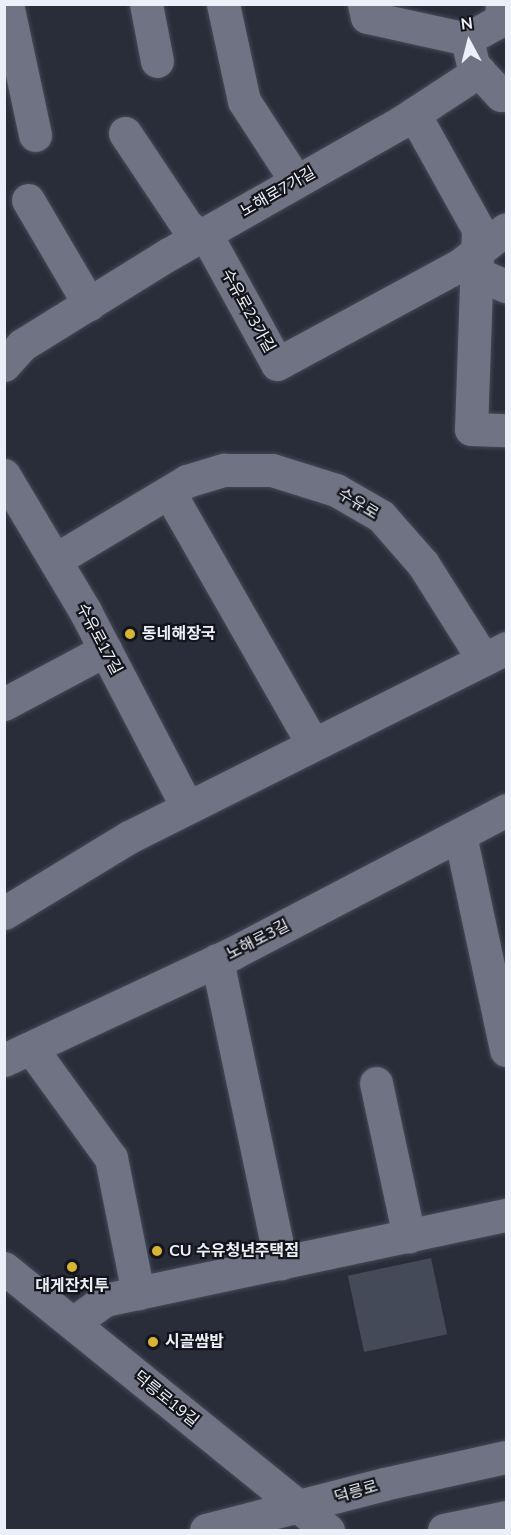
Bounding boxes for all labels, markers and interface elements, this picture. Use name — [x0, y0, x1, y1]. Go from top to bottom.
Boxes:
north arrow — [439, 12, 499, 72]
text: N — [460, 12, 474, 36]
street label: 노해로7가길 — [237, 163, 319, 221]
street label: 수유로23가길 — [217, 266, 279, 356]
street label: 수유로 — [334, 484, 382, 524]
street label: 수유로17길 — [72, 600, 126, 678]
place label: 동네해장국 — [142, 624, 216, 644]
marker: 동네해장국 — [123, 627, 137, 641]
street label: 노해로3길 — [223, 916, 293, 964]
place label: CU 수유청년주택점 — [169, 1241, 299, 1261]
marker: CU 수유청년주택점 — [150, 1244, 164, 1258]
marker: 대게잔치투 — [65, 1260, 79, 1274]
place label: 대게잔치투 — [35, 1276, 109, 1296]
place label: 시골쌈밥 — [165, 1332, 224, 1352]
marker: 시골쌈밥 — [146, 1335, 160, 1349]
street label: 덕릉로19길 — [130, 1367, 202, 1431]
street label: 덕릉로 — [332, 1477, 380, 1507]

